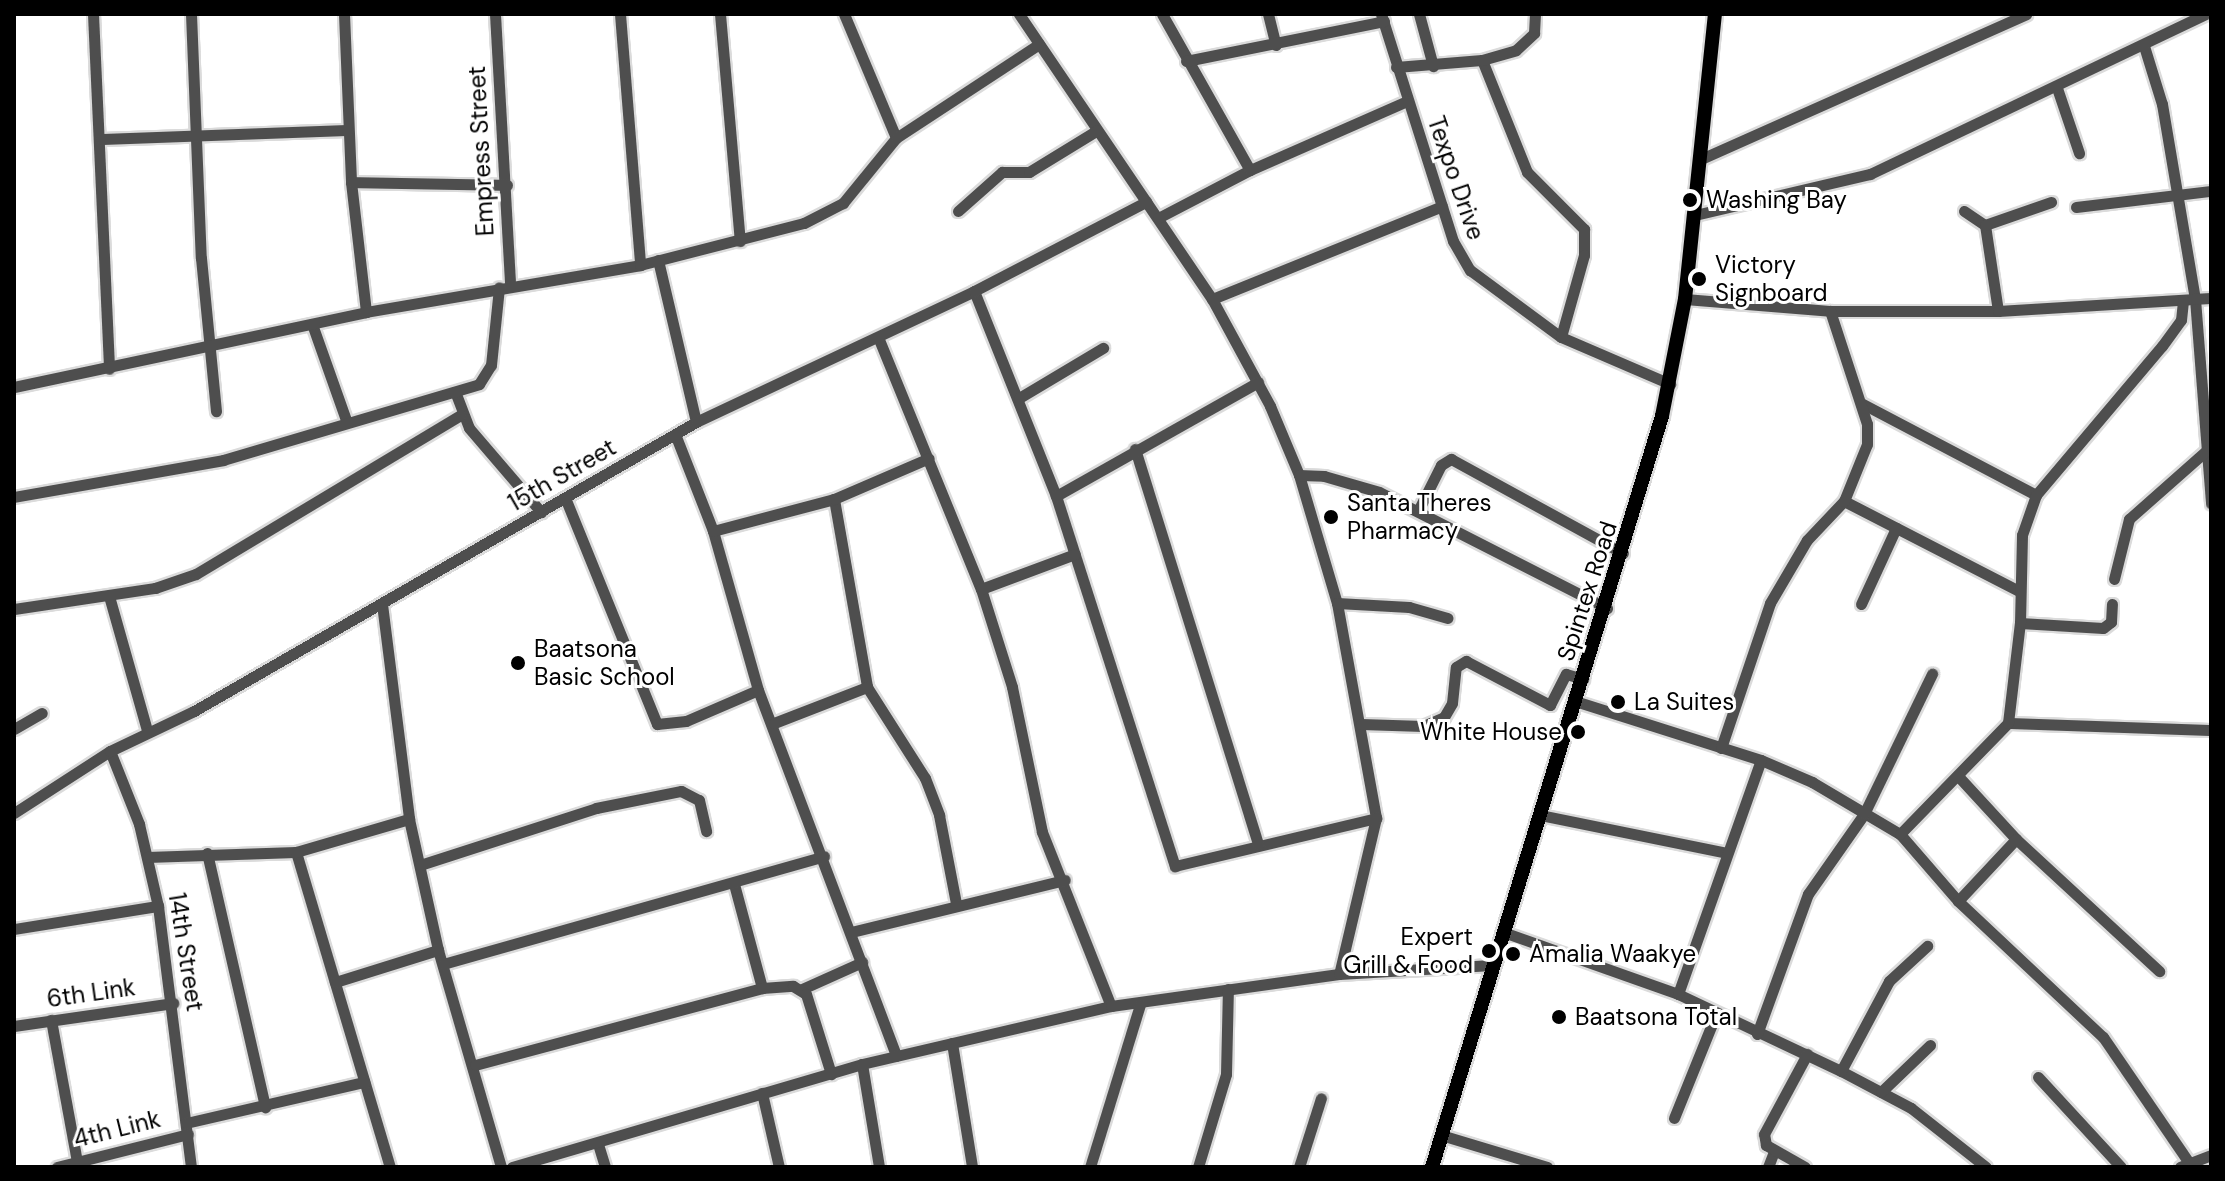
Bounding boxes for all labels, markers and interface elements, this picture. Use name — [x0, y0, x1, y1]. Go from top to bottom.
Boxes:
street label: Empress Street — [462, 65, 500, 237]
street label: Texpo Drive — [1421, 112, 1491, 244]
place label: Washing Bay — [1706, 186, 1847, 214]
marker: Washing Bay — [1681, 191, 1699, 209]
place label: Victory Signboard — [1715, 251, 1828, 307]
marker: Victory Signboard — [1690, 270, 1708, 288]
street label: 15th Street — [503, 433, 621, 517]
place label: Santa Theres Pharmacy — [1347, 489, 1492, 545]
marker: Santa Theres Pharmacy — [1322, 508, 1340, 526]
street label: Spintex Road — [1551, 518, 1623, 664]
place label: Baatsona Basic School — [534, 635, 675, 691]
marker: Baatsona Basic School — [509, 654, 527, 672]
place label: La Suites — [1634, 688, 1734, 716]
marker: La Suites — [1609, 693, 1627, 711]
place label: White House — [1420, 718, 1562, 746]
marker: White House — [1569, 723, 1587, 741]
street label: 14th Street — [162, 891, 210, 1013]
place label: Expert Grill & Food — [1343, 923, 1473, 979]
place label: Amalia Waakye — [1529, 940, 1696, 968]
marker: Expert Grill & Food — [1480, 942, 1498, 960]
marker: Amalia Waakye — [1504, 945, 1522, 963]
street label: 6th Link — [45, 973, 137, 1013]
place label: Baatsona Total — [1575, 1003, 1737, 1031]
marker: Baatsona Total — [1550, 1008, 1568, 1026]
street label: 4th Link — [71, 1104, 163, 1154]

